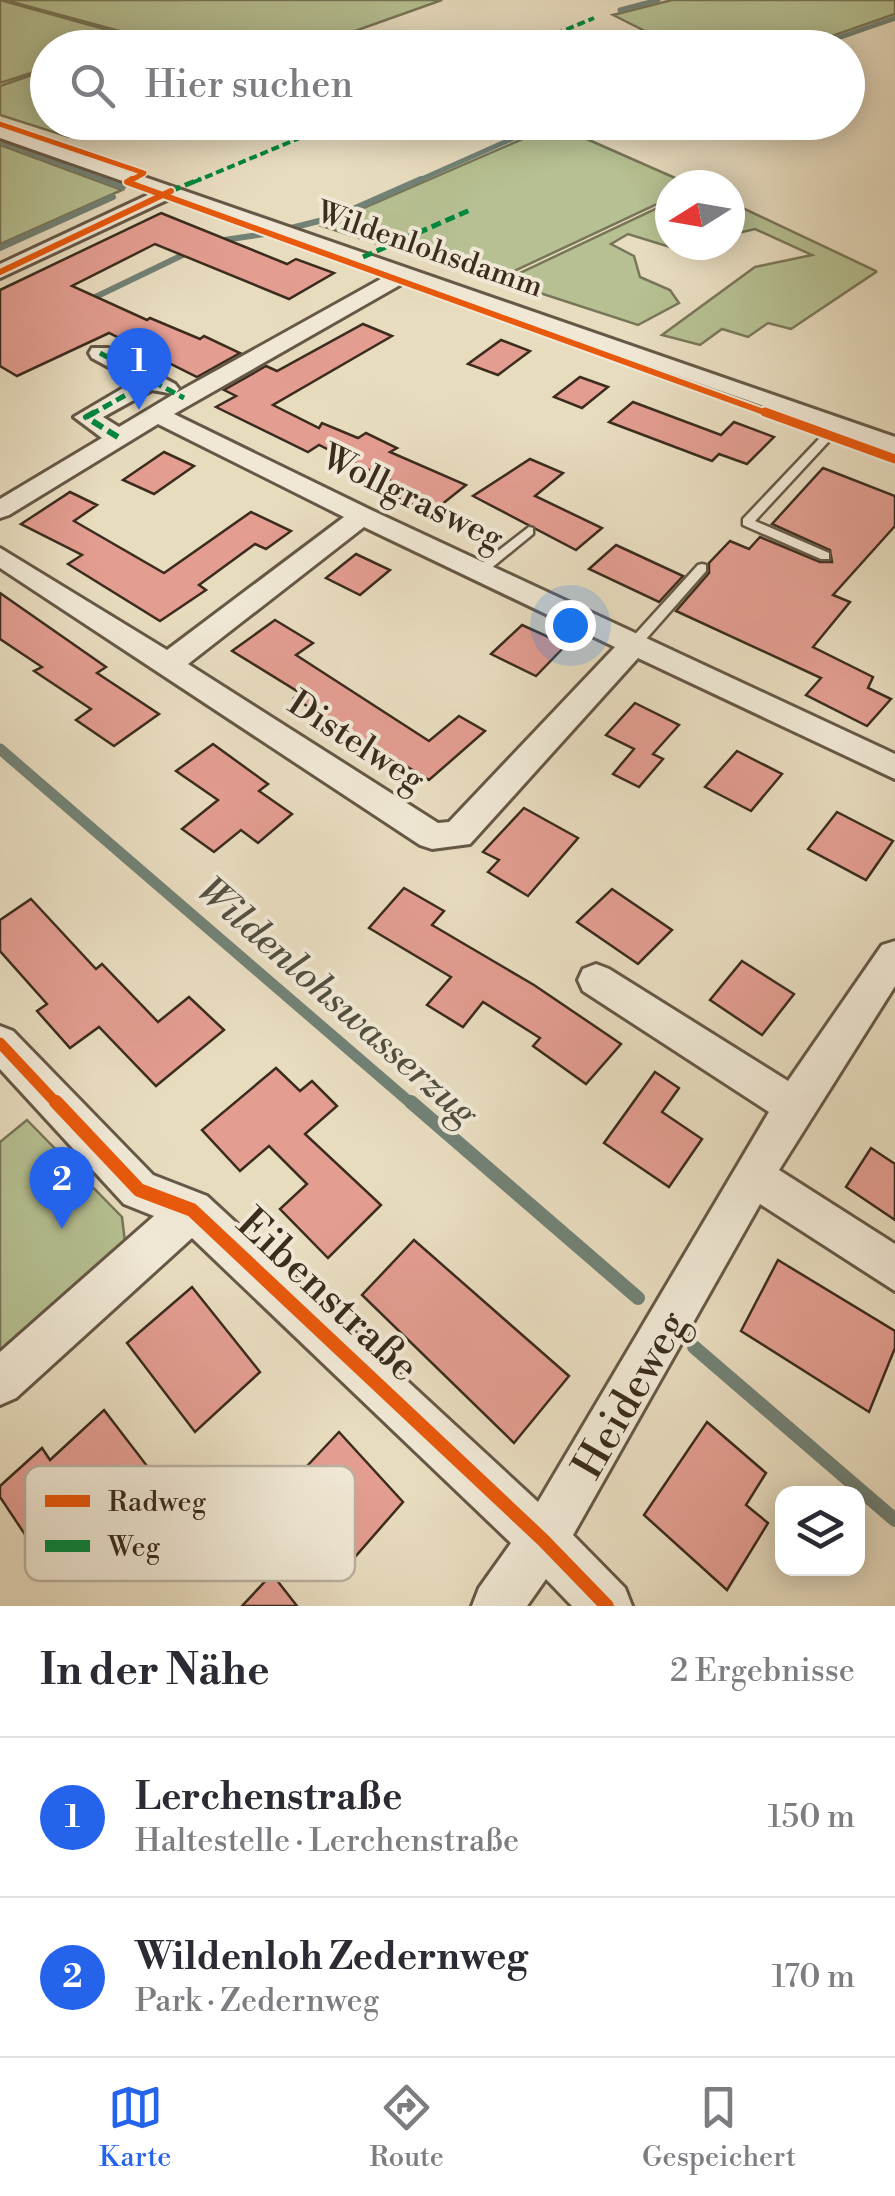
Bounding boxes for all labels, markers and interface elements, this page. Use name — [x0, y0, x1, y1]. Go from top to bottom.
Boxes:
search box — [30, 30, 865, 140]
icon: search — [65, 58, 120, 113]
text: Hier suchen — [145, 62, 353, 109]
north arrow — [655, 170, 745, 260]
street label: Wildenlohsdamm — [311, 193, 548, 306]
pin: 1 — [106, 328, 172, 410]
street label: Wollgrasweg — [313, 435, 510, 561]
your location — [545, 600, 596, 651]
street label: Distelweg — [280, 682, 433, 802]
water label: Wildenlohswasserzug — [187, 868, 489, 1138]
pin: 2 — [30, 1146, 94, 1229]
street label: Eibenstraße — [225, 1198, 430, 1394]
street label: Heideweg — [562, 1302, 701, 1489]
legend — [25, 1466, 355, 1581]
text: Radweg — [108, 1485, 207, 1520]
map controls — [775, 1486, 865, 1576]
button: layers — [775, 1486, 865, 1576]
text: Weg — [107, 1530, 161, 1565]
text: In der Nähe — [40, 1645, 270, 1698]
text: 2 Ergebnisse — [670, 1651, 855, 1691]
text: Lerchenstraße — [135, 1774, 402, 1821]
text: 1 — [65, 1797, 80, 1837]
text: 150 m — [768, 1797, 855, 1837]
text: Haltestelle · Lerchenstraße — [135, 1821, 519, 1861]
text: Wildenloh Zedernweg — [135, 1934, 528, 1981]
text: 2 — [62, 1957, 83, 1997]
text: 170 m — [772, 1957, 855, 1997]
text: Park · Zedernweg — [135, 1981, 379, 2021]
tab: Karte — [99, 2080, 171, 2175]
tab: Route — [369, 2080, 444, 2175]
tab: Gespeichert — [642, 2080, 796, 2175]

